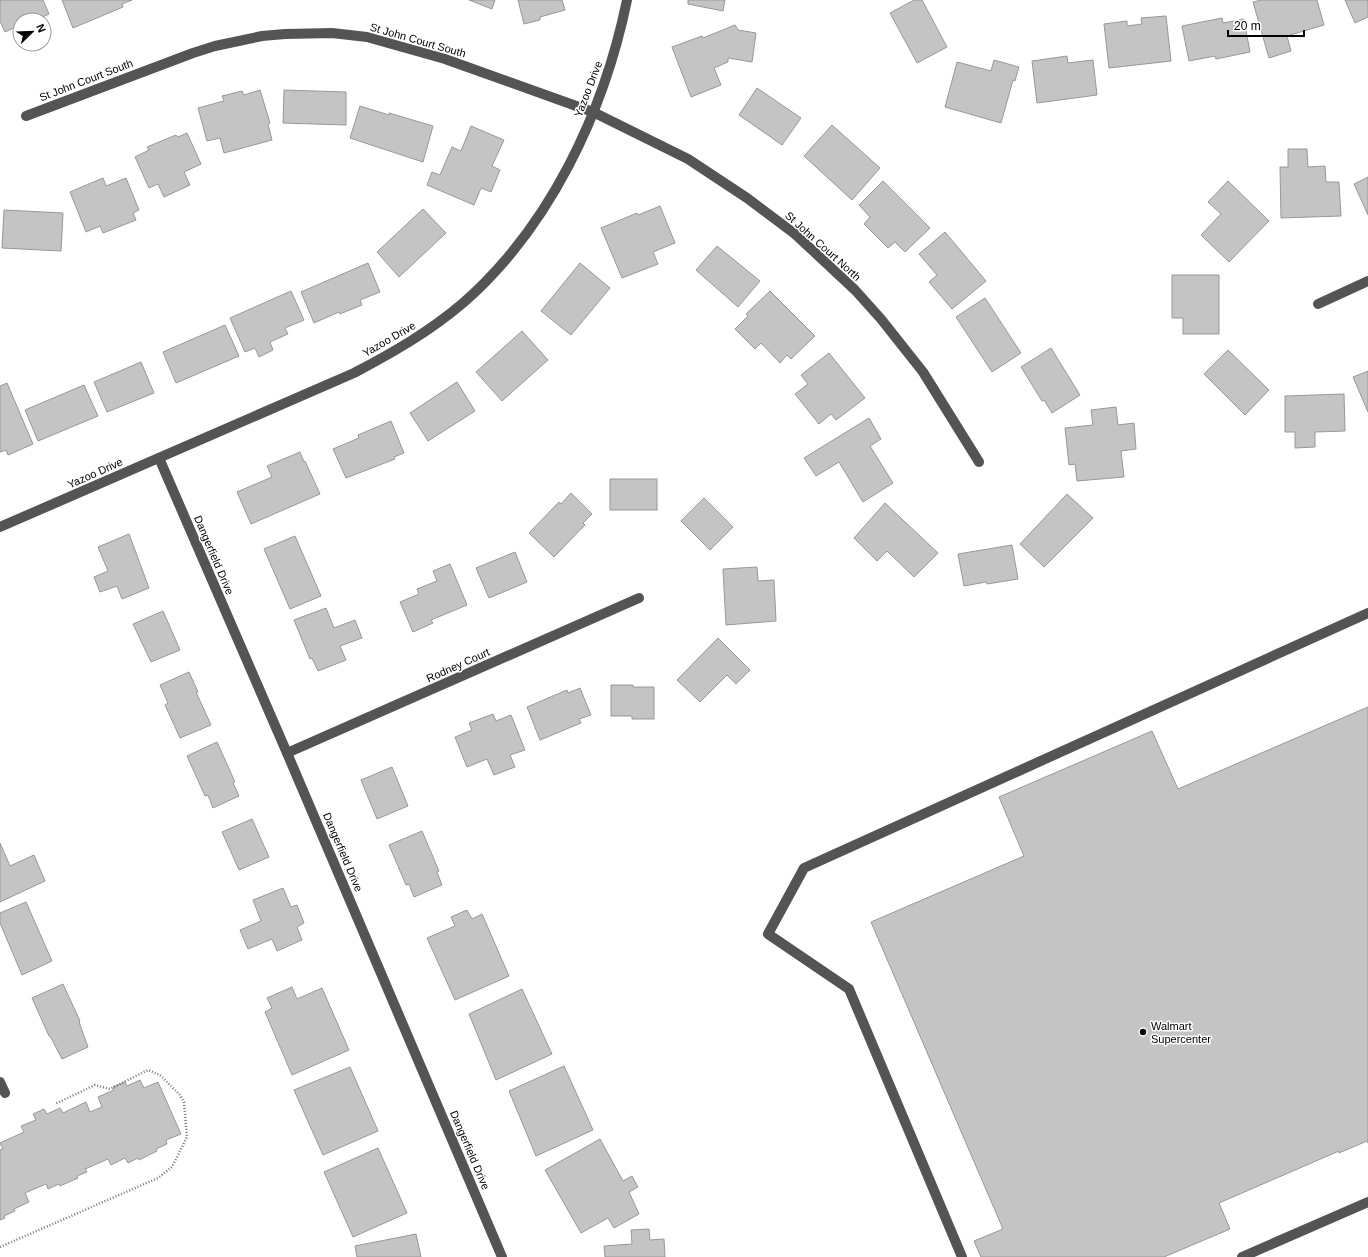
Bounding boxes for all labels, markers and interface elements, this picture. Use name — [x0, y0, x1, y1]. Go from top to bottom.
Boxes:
north arrow — [12, 12, 52, 52]
scale bar — [1228, 12, 1304, 38]
text: 20 m — [1234, 19, 1261, 33]
street label: St John Court South — [369, 21, 467, 59]
text: N — [34, 22, 48, 34]
street label: St John Court South — [38, 57, 134, 103]
street label: Yazoo Drive — [572, 59, 604, 119]
street label: St John Court North — [783, 209, 863, 283]
street label: Yazoo Drive — [360, 319, 418, 359]
street label: Yazoo Drive — [66, 455, 124, 491]
street label: Dangerfield Drive — [192, 514, 236, 596]
street label: Rodney Court — [425, 646, 491, 684]
street label: Dangerfield Drive — [321, 811, 365, 893]
place label: Walmart Supercenter — [1151, 1020, 1211, 1045]
marker: Walmart Supercenter — [1138, 1027, 1148, 1037]
street label: Dangerfield Drive — [448, 1109, 492, 1191]

